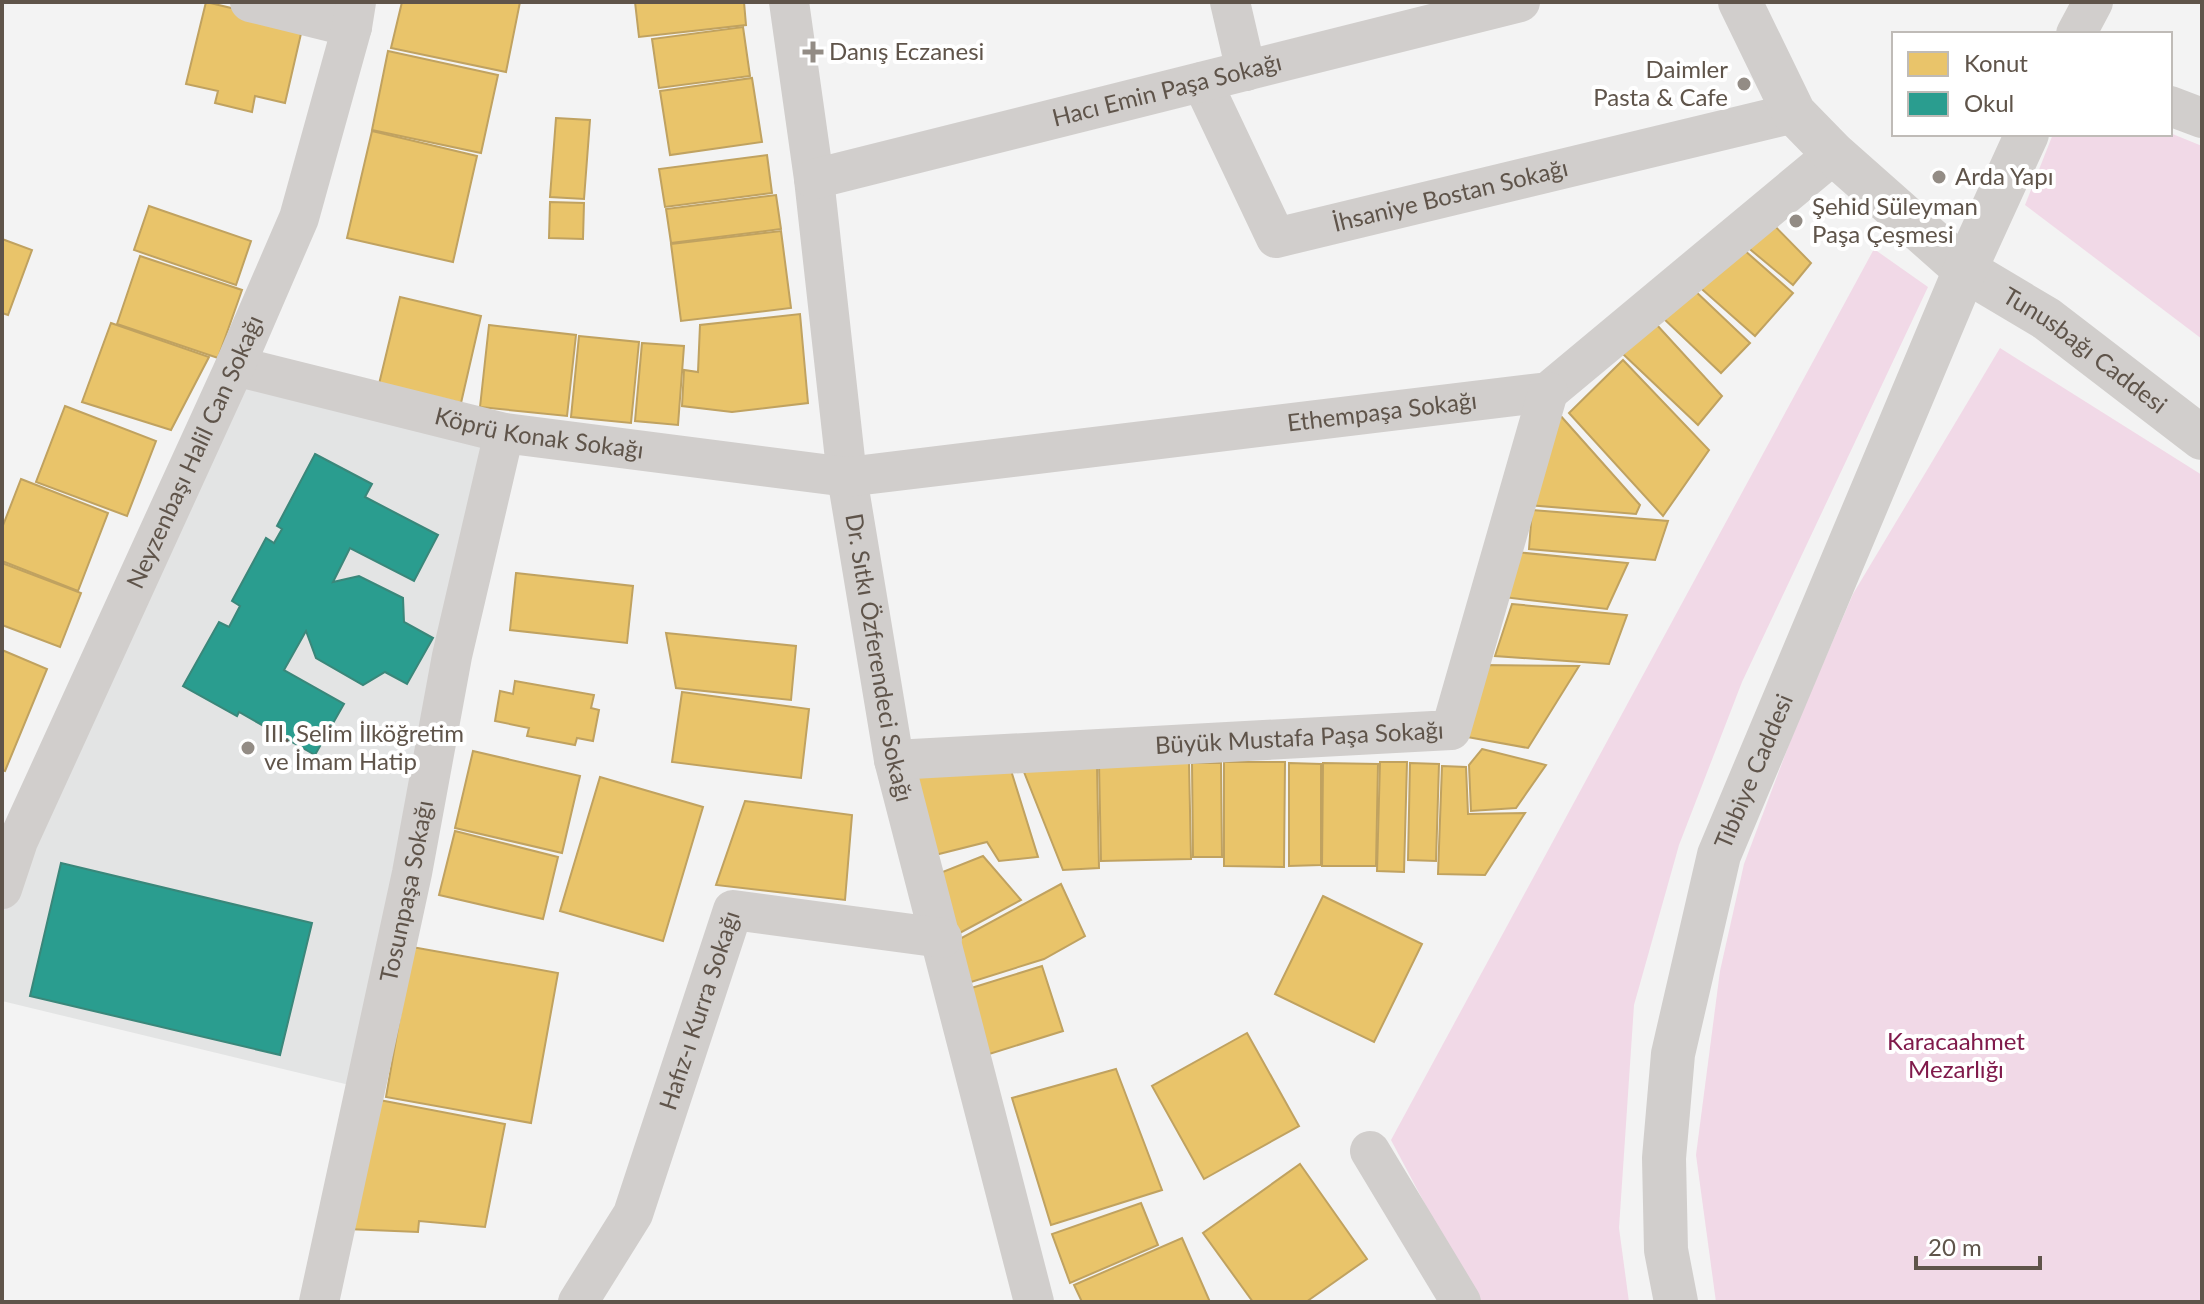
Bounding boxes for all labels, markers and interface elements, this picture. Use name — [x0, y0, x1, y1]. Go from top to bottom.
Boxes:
legend — [1892, 32, 2172, 136]
place label: Danış Eczanesi — [829, 36, 984, 65]
marker: Danış Eczanesi — [804, 43, 822, 61]
street label: Hacı Emin Paşa Sokağı — [1049, 46, 1284, 132]
text: Konut — [1964, 48, 2028, 77]
place label: Daimler Pasta & Cafe — [1593, 54, 1728, 111]
marker: Daimler Pasta & Cafe — [1735, 75, 1753, 93]
text: Okul — [1964, 88, 2014, 117]
street label: İhsaniye Bostan Sokağı — [1330, 152, 1570, 237]
place label: Arda Yapı — [1955, 161, 2054, 190]
marker: Arda Yapı — [1930, 168, 1948, 186]
place label: Şehid Süleyman Paşa Çeşmesi — [1812, 191, 1978, 248]
marker: Şehid Süleyman Paşa Çeşmesi — [1787, 212, 1805, 230]
street label: Tunusbağı Caddesi — [1998, 280, 2173, 419]
street label: Neyzenbaşı Halil Can Sokağı — [119, 310, 268, 593]
street label: Ethempaşa Sokağı — [1285, 385, 1478, 437]
street label: Köprü Konak Sokağı — [432, 400, 645, 464]
street label: Dr. Sıtkı Özferendeci Sokağı — [840, 511, 920, 805]
street label: Tıbbiye Caddesi — [1707, 689, 1798, 853]
street label: Büyük Mustafa Paşa Sokağı — [1154, 714, 1444, 759]
place label: III. Selim İlköğretim ve İmam Hatip — [264, 718, 464, 775]
marker: III. Selim İlköğretim ve İmam Hatip — [239, 739, 257, 757]
street label: Tosunpaşa Sokağı — [373, 798, 438, 985]
street label: Hafız-ı Kurra Sokağı — [652, 907, 745, 1113]
park label: Karacaahmet Mezarlığı — [1887, 1026, 2025, 1083]
scale bar — [1916, 1220, 2040, 1270]
text: 20 m — [1928, 1232, 1982, 1261]

